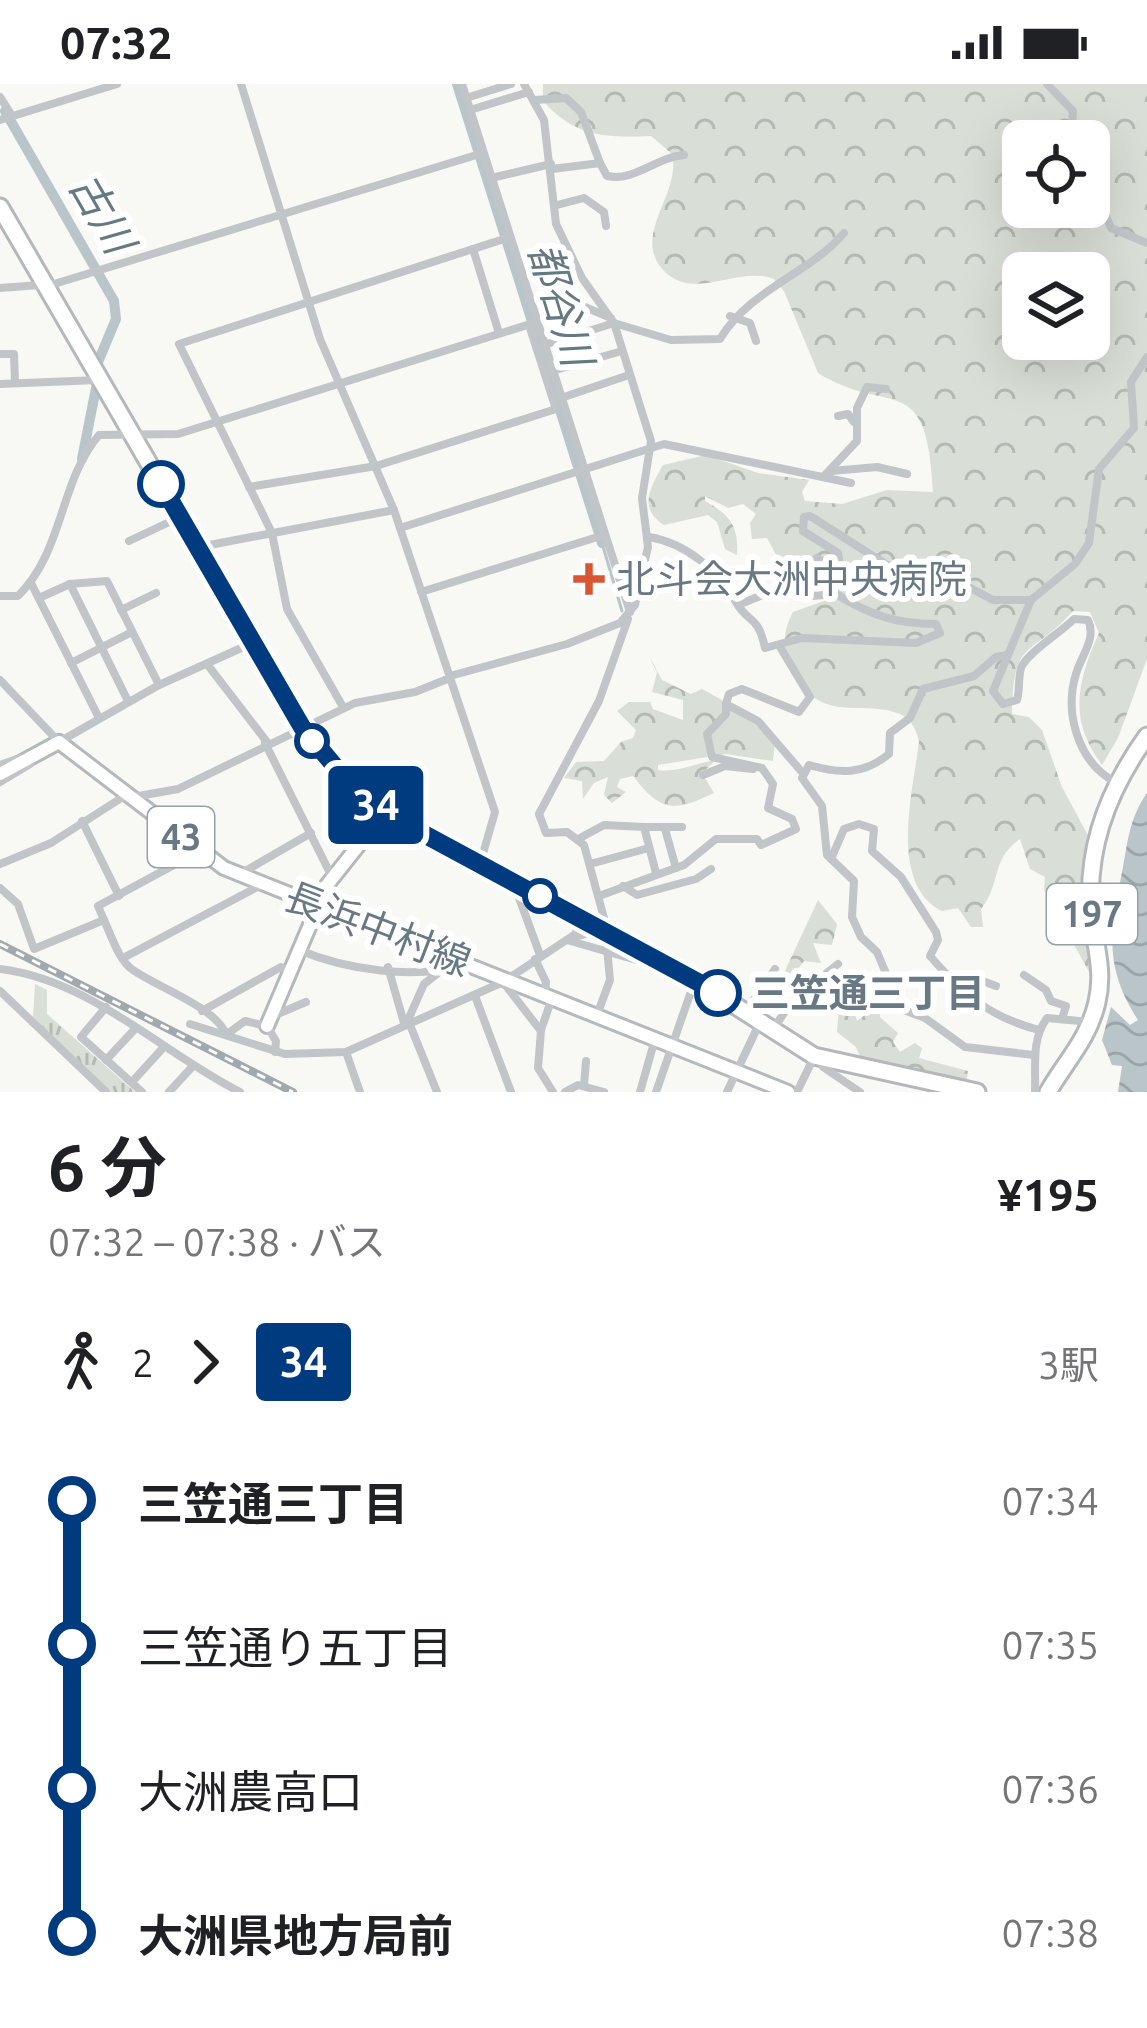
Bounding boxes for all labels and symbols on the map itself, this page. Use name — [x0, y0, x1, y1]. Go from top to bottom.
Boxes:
water label: 古川 — [61, 165, 146, 264]
water label: 都谷川 — [521, 237, 604, 375]
unlabelled marker — [139, 462, 183, 506]
place label: 北斗会大洲中央病院 — [616, 557, 967, 600]
marker: 北斗会大洲中央病院 — [573, 563, 605, 595]
unlabelled marker — [296, 725, 328, 757]
line badge: 34 — [322, 766, 430, 844]
road number: 43 — [148, 807, 214, 867]
street label: 長浜中村線 — [279, 874, 477, 984]
unlabelled marker — [524, 880, 556, 912]
road number: 197 — [1047, 884, 1137, 944]
marker: 三笠通三丁目 — [696, 971, 740, 1015]
place label: 三笠通三丁目 — [751, 971, 985, 1014]

